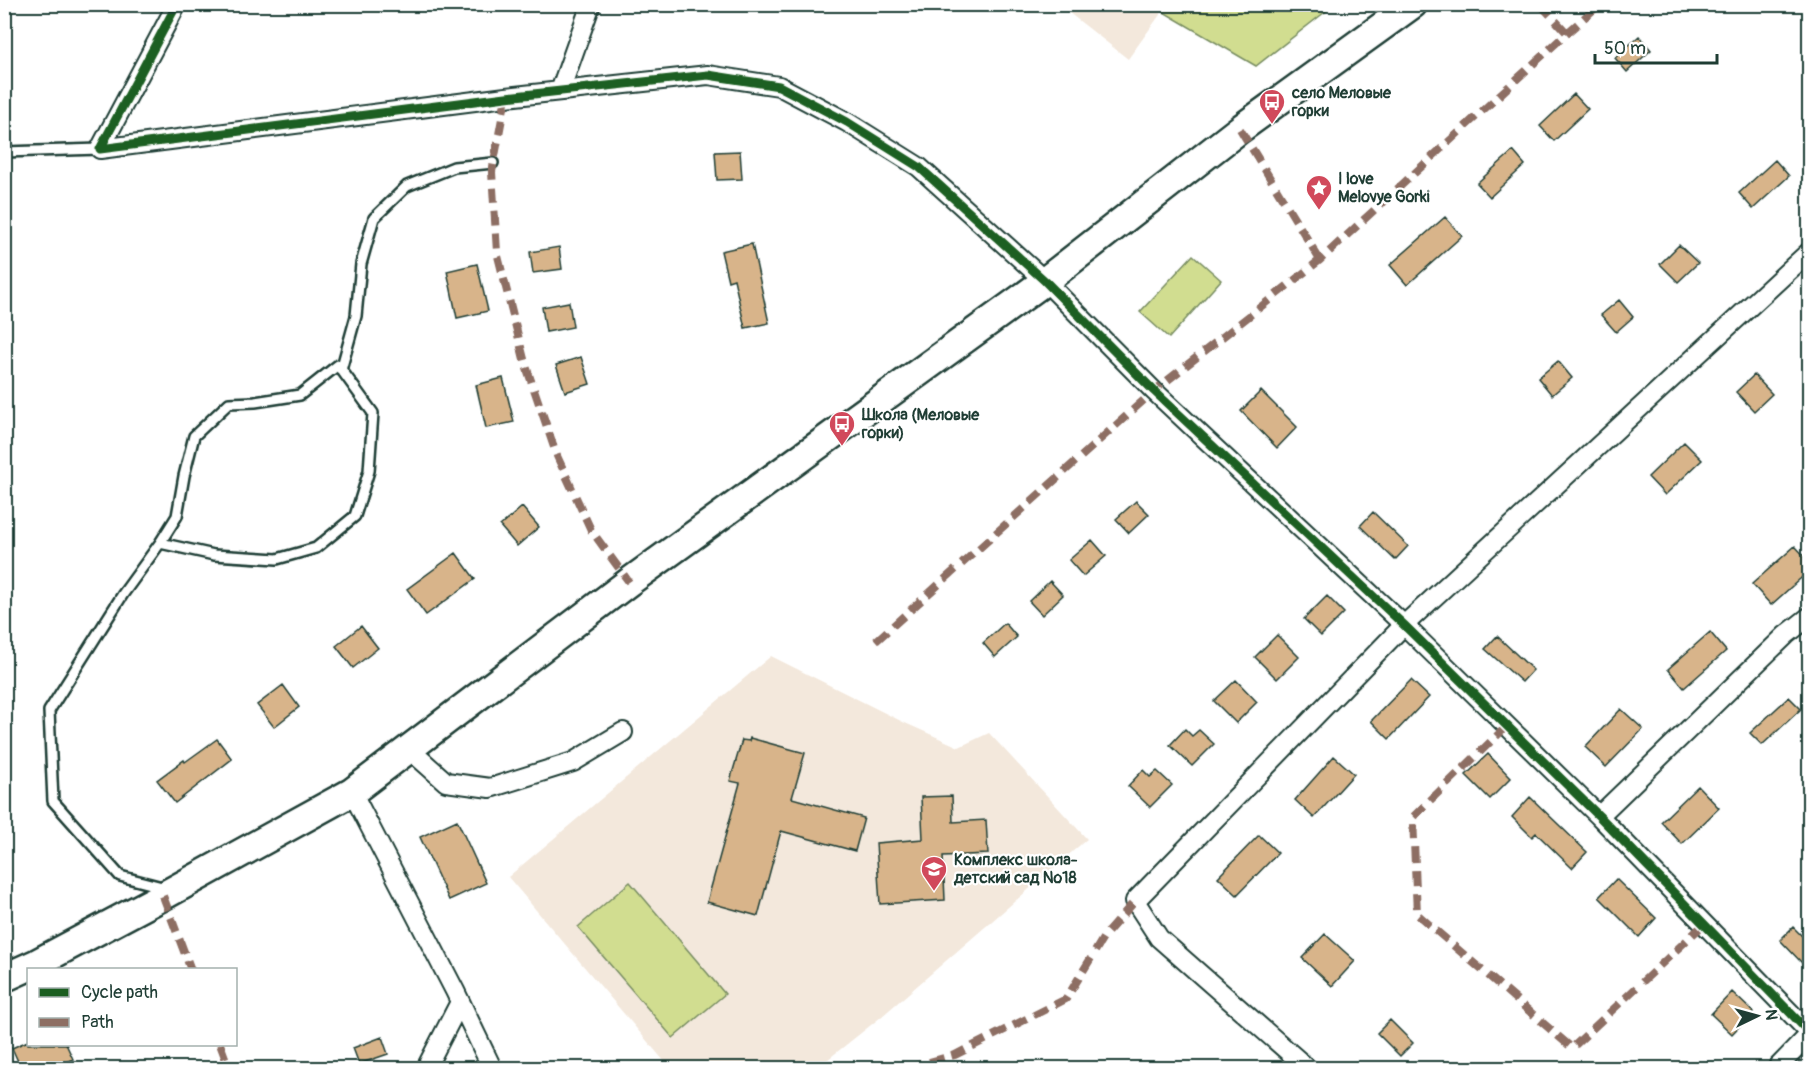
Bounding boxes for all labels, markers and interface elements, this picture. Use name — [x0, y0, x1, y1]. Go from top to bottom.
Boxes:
scale bar — [1595, 27, 1716, 65]
text: 50 m — [1604, 37, 1646, 60]
place label: село Меловые горки — [1291, 83, 1392, 121]
bus stop icon: село Меловые горки — [1257, 87, 1287, 125]
place label: I love Melovye Gorki — [1338, 169, 1430, 207]
place icon: I love Melovye Gorki — [1304, 173, 1334, 211]
place label: Школа (Меловые горки) — [861, 405, 980, 443]
bus stop icon: Школа (Меловые горки) — [827, 409, 857, 447]
place label: Комплекс школа- детский сад №18 — [953, 850, 1078, 888]
school or university icon: Комплекс школа- детский сад №18 — [919, 854, 949, 892]
legend — [27, 968, 237, 1046]
text: Cycle path — [81, 981, 158, 1004]
north arrow — [1727, 986, 1787, 1046]
text: N — [1761, 1009, 1781, 1021]
text: Path — [81, 1011, 114, 1034]

